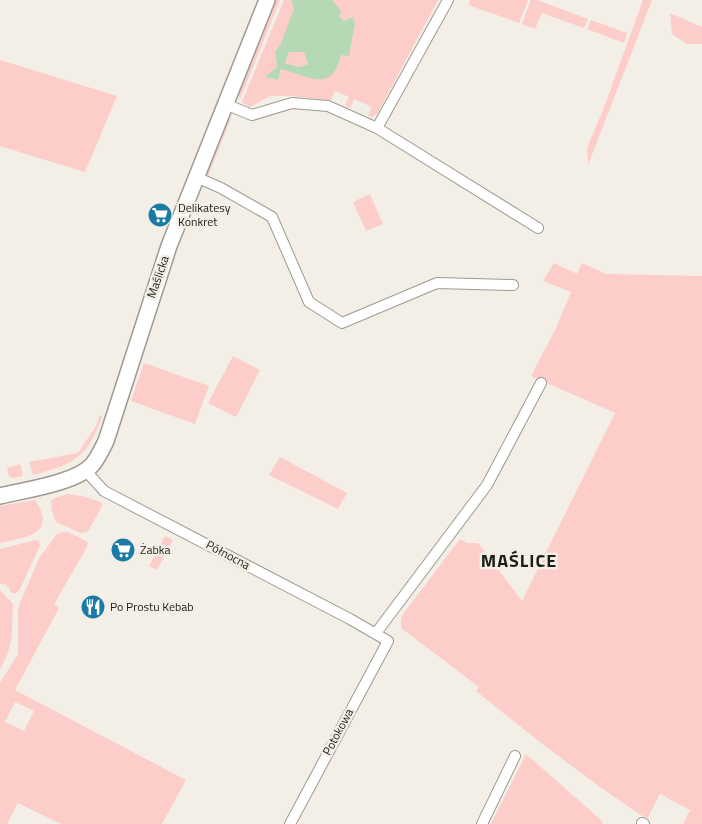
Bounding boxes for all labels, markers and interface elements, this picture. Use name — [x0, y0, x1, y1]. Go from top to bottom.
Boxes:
place label: Delikatesy Konkret — [178, 198, 231, 231]
supermarket icon: Delikatesy Konkret — [147, 202, 173, 228]
street label: Maślicka — [141, 253, 174, 301]
street label: Północna — [203, 535, 254, 574]
supermarket icon: Żabka — [110, 537, 136, 563]
place label: Żabka — [140, 540, 170, 559]
district label: MAŚLICE — [481, 547, 557, 574]
restaurant icon: Po Prostu Kebab — [80, 594, 106, 620]
place label: Po Prostu Kebab — [110, 597, 194, 616]
street label: Potokowa — [317, 705, 358, 759]

